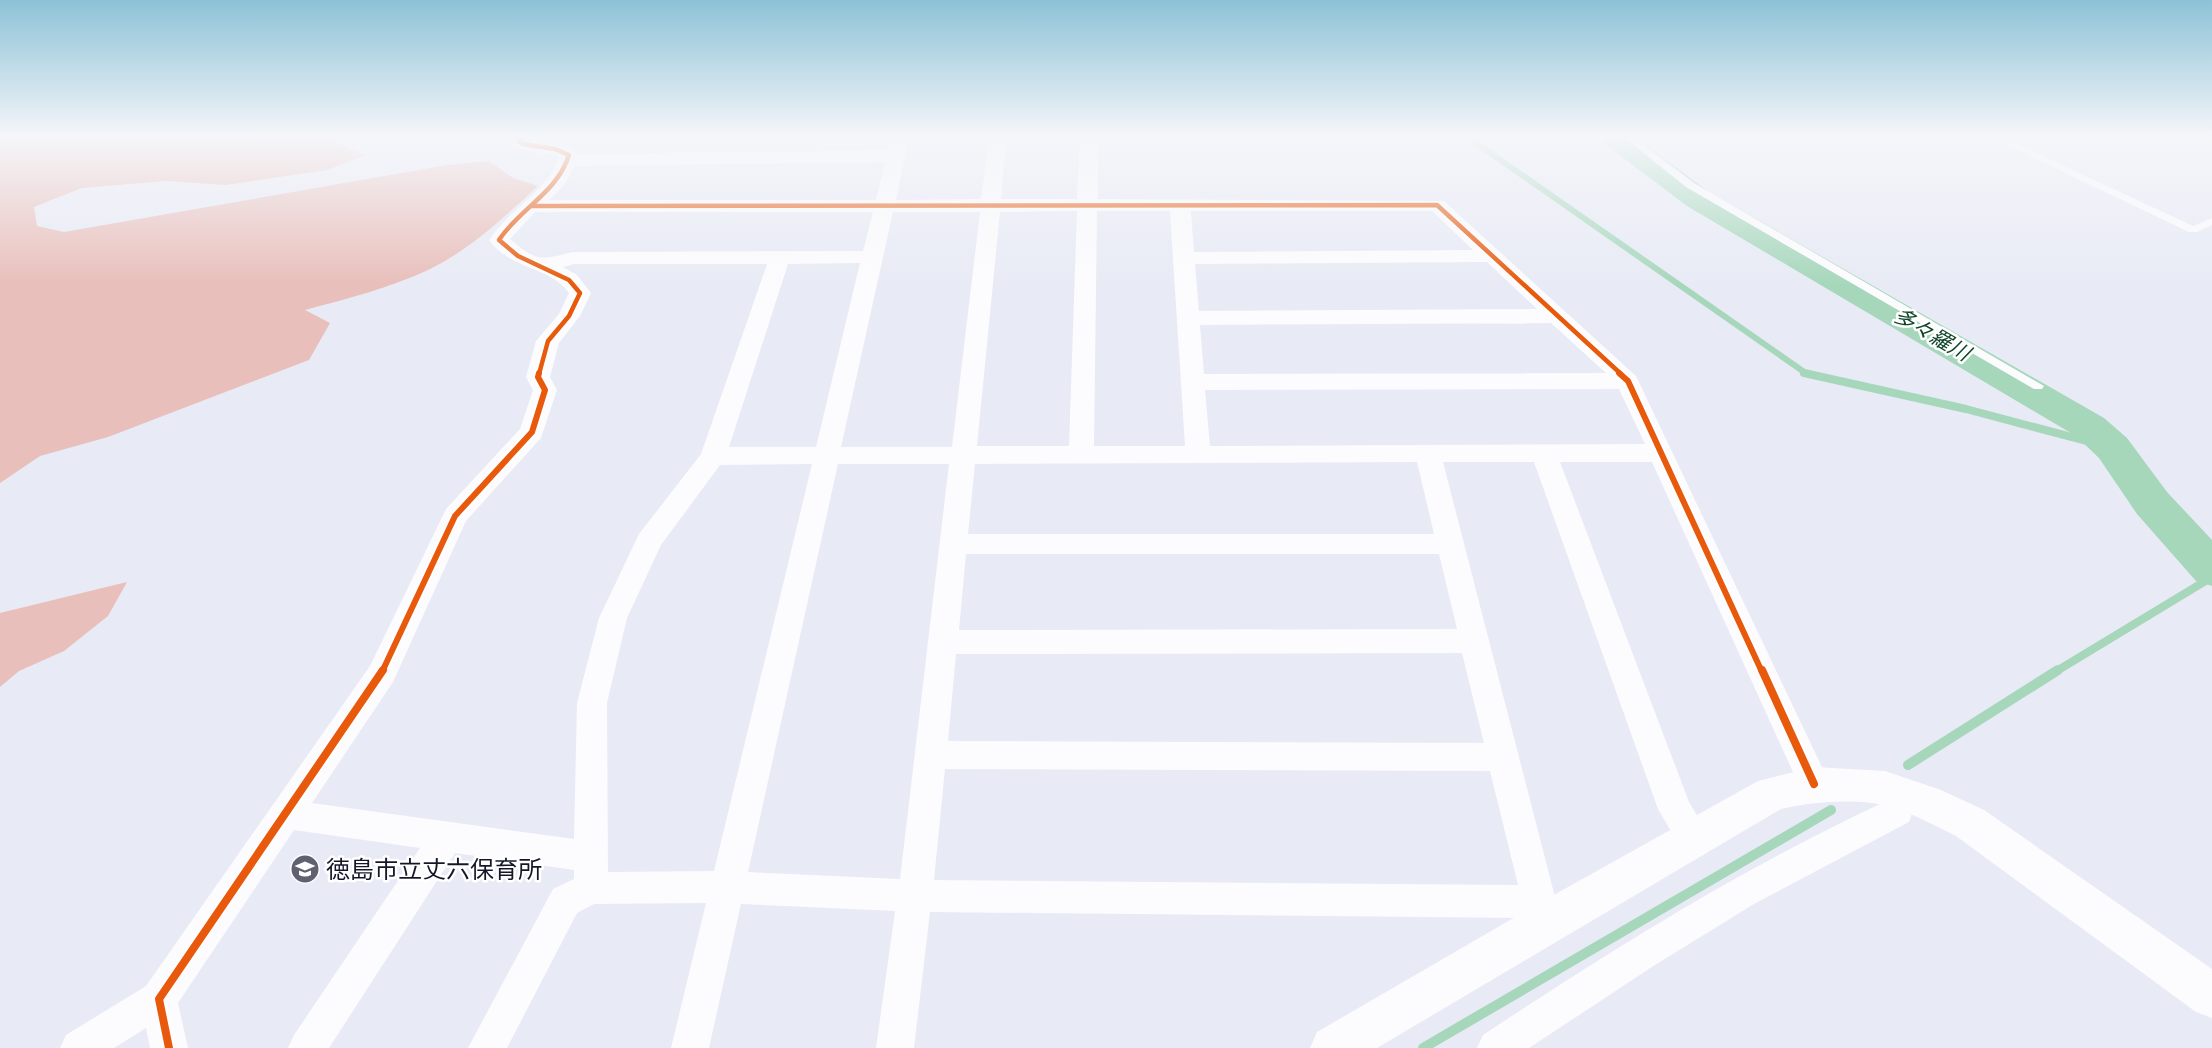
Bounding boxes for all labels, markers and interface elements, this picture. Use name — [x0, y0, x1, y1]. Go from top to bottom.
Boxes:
water label: 多々羅川 — [1889, 302, 1976, 367]
school or university icon: 徳島市立丈六保育所 — [289, 853, 321, 885]
place label: 徳島市立丈六保育所 — [326, 855, 542, 884]

